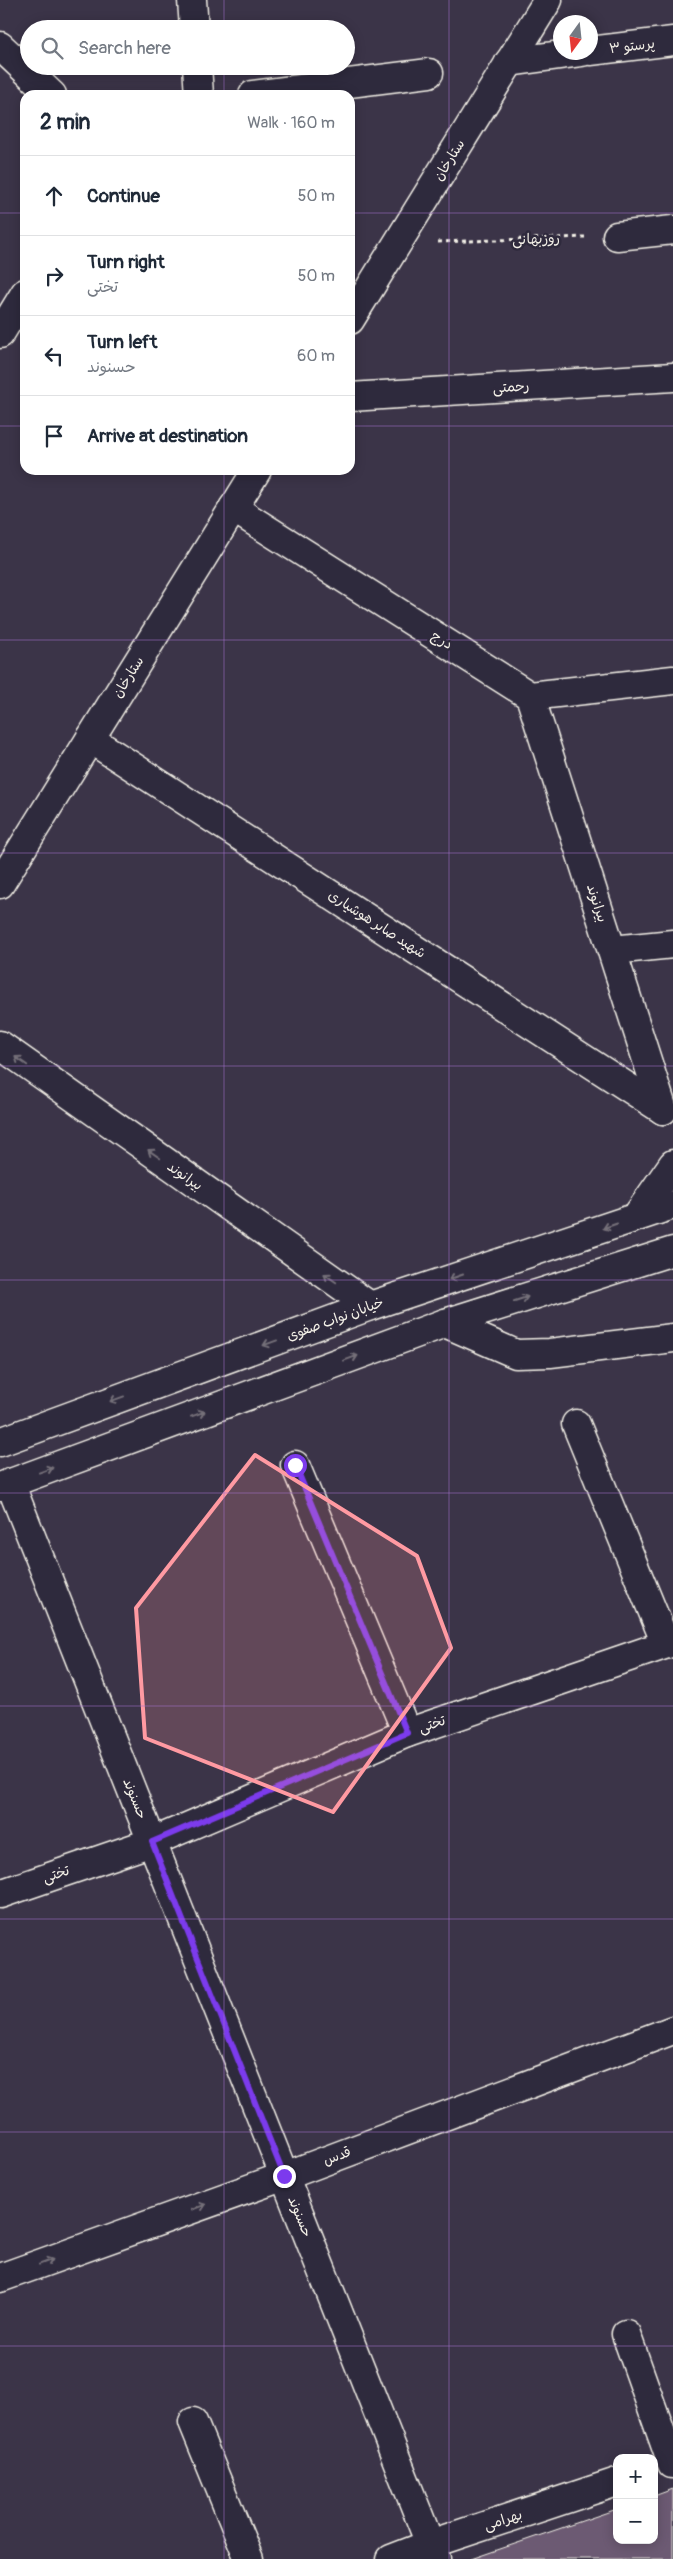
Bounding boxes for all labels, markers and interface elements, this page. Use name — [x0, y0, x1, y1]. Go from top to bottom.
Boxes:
north arrow — [553, 15, 598, 60]
search box — [20, 20, 355, 75]
icon: search — [38, 34, 66, 62]
street label: پرستو ۳ — [608, 35, 656, 58]
text: Search here — [78, 36, 171, 60]
text: 2 min — [40, 109, 90, 136]
text: Walk · 160 m — [247, 113, 335, 133]
street label: ستارخان — [430, 136, 468, 184]
icon: ahead — [40, 182, 68, 210]
text: Continue — [87, 184, 160, 208]
text: 50 m — [298, 186, 335, 206]
street label: روزبهانی — [512, 230, 560, 248]
text: Turn right — [87, 250, 165, 274]
icon: right — [40, 262, 68, 290]
text: 50 m — [298, 266, 335, 286]
text: تختی — [87, 277, 118, 297]
text: Turn left — [87, 330, 157, 354]
icon: left — [40, 342, 68, 370]
text: 60 m — [297, 346, 335, 366]
text: حسنوند — [87, 357, 135, 377]
street label: رحمتی — [492, 377, 530, 397]
icon: arrive — [40, 422, 68, 450]
text: Arrive at destination — [87, 424, 248, 448]
street label: درج — [428, 627, 456, 654]
street label: ستارخان — [109, 653, 147, 701]
street label: بیرانوند — [583, 882, 611, 924]
street label: شهید صابر هوشیاری — [325, 886, 429, 962]
one-way arrow — [15, 1055, 28, 1066]
one-way arrow — [147, 1149, 161, 1159]
street label: بیرانوند — [164, 1158, 206, 1194]
one-way arrow — [602, 1221, 618, 1231]
one-way arrow — [323, 1273, 337, 1283]
one-way arrow — [448, 1273, 464, 1283]
street label: خیابان نواب صفوی — [284, 1294, 386, 1344]
one-way arrow — [512, 1294, 528, 1304]
one-way arrow — [263, 1339, 278, 1348]
one-way arrow — [342, 1353, 358, 1362]
one-way arrow — [110, 1395, 125, 1404]
one-way arrow — [190, 1409, 205, 1418]
route start — [284, 1454, 307, 1477]
one-way arrow — [37, 1465, 53, 1474]
street label: تختی — [416, 1711, 449, 1736]
street label: حسنوند — [119, 1776, 151, 1821]
street label: تختی — [40, 1861, 73, 1886]
street label: قدس — [321, 2143, 353, 2169]
route end — [273, 2165, 296, 2188]
street label: حسنوند — [284, 2194, 316, 2239]
one-way arrow — [191, 2202, 206, 2211]
one-way arrow — [38, 2257, 53, 2266]
map controls — [613, 2454, 658, 2544]
button: + — [613, 2454, 658, 2499]
button: − — [613, 2499, 658, 2544]
street label: بهرامی — [482, 2506, 524, 2534]

